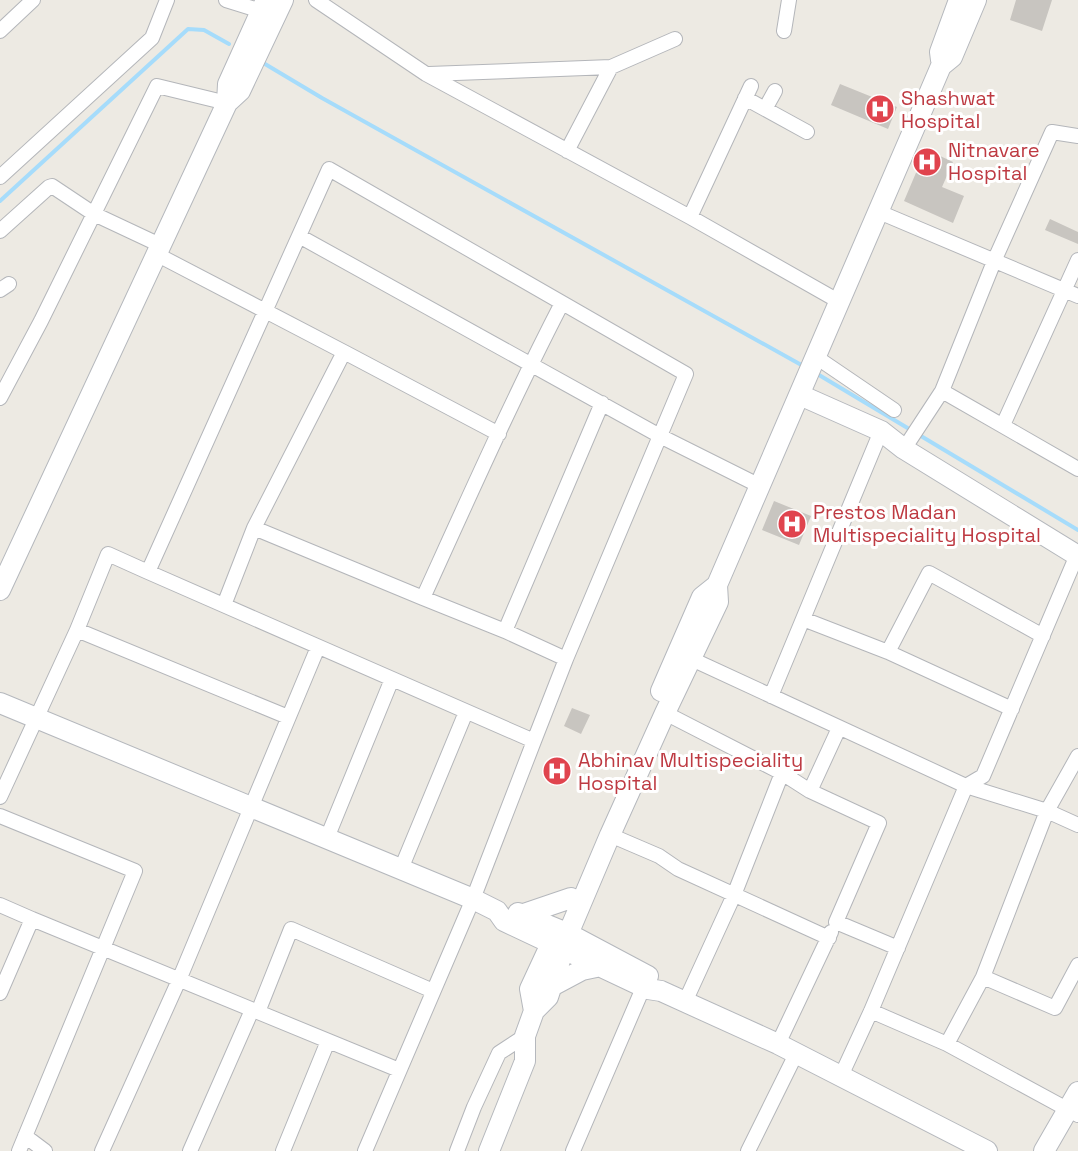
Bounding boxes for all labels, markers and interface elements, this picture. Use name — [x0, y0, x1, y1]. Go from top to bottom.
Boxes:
place label: Shashwat Hospital — [901, 85, 996, 134]
hospital icon: Shashwat Hospital — [864, 93, 896, 125]
place label: Nitnavare Hospital — [948, 137, 1040, 186]
hospital icon: Nitnavare Hospital — [911, 146, 943, 178]
place label: Prestos Madan Multispeciality Hospital — [813, 499, 1041, 548]
hospital icon: Prestos Madan Multispeciality Hospital — [776, 508, 808, 540]
place label: Abhinav Multispeciality Hospital — [578, 747, 803, 796]
hospital icon: Abhinav Multispeciality Hospital — [541, 755, 573, 787]

